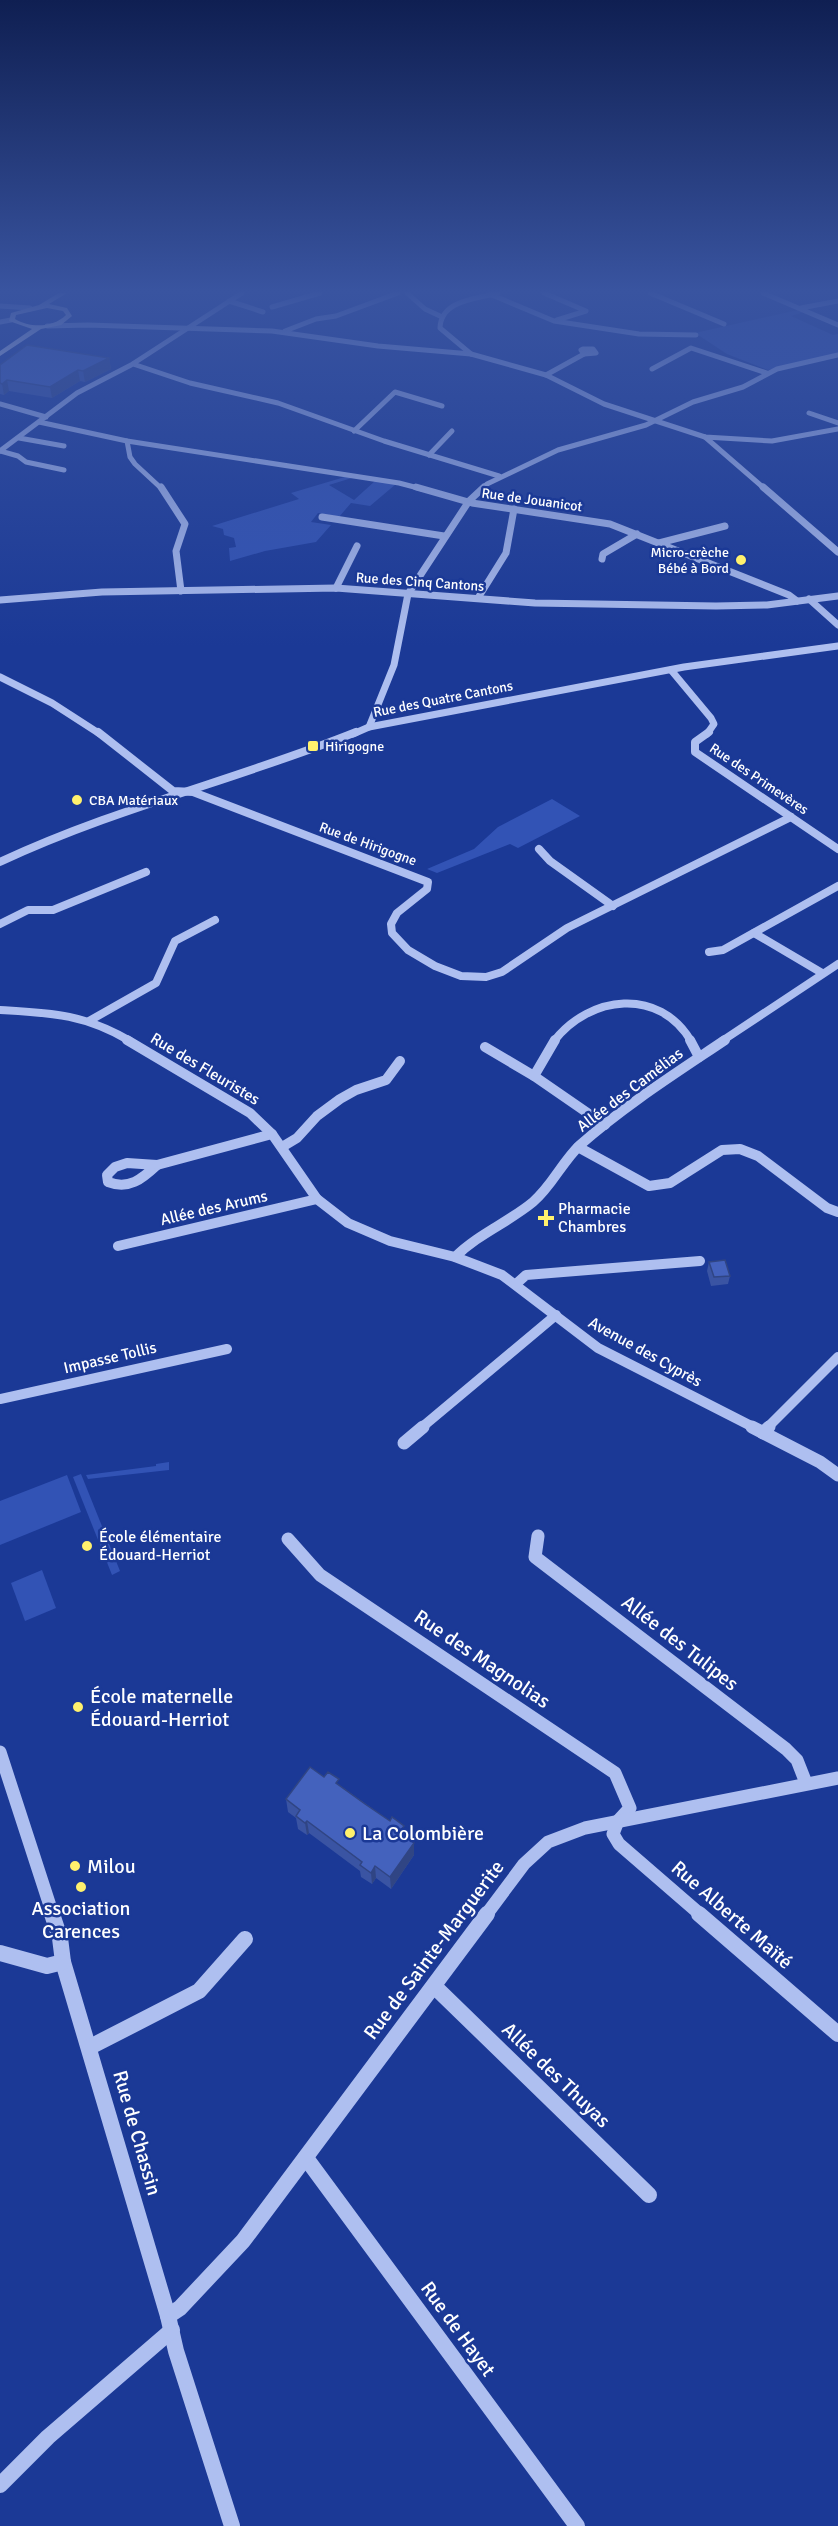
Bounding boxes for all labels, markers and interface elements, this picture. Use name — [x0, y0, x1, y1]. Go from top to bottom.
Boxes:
street label: Rue de Jouanicot — [480, 485, 584, 516]
place label: Micro-crèche Bébé à Bord — [651, 544, 729, 577]
marker: Micro-crèche Bébé à Bord — [734, 553, 748, 567]
street label: Rue des Cinq Cantons — [355, 569, 485, 595]
street label: Rue des Quatre Cantons — [372, 677, 514, 721]
place label: Hirigogne — [325, 738, 384, 755]
marker: Hirigogne — [306, 739, 320, 753]
street label: Rue des Primevères — [706, 740, 812, 818]
place label: CBA Matériaux — [89, 792, 179, 809]
marker: CBA Matériaux — [70, 793, 84, 807]
street label: Rue de Hirigogne — [317, 818, 419, 870]
street label: Rue des Fleuristes — [147, 1028, 263, 1110]
street label: Allée des Camélias — [573, 1044, 687, 1136]
street label: Allée des Arums — [158, 1186, 270, 1230]
place label: Pharmacie Chambres — [558, 1199, 631, 1237]
marker: Pharmacie Chambres — [539, 1211, 553, 1225]
street label: Avenue des Cyprès — [585, 1313, 705, 1391]
street label: Impasse Tollis — [62, 1338, 158, 1378]
place label: École élémentaire Édouard-Herriot — [99, 1527, 221, 1565]
marker: École élémentaire Édouard-Herriot — [80, 1539, 94, 1553]
street label: Allée des Tulipes — [617, 1590, 744, 1696]
street label: Rue des Magnolias — [409, 1604, 555, 1714]
place label: École maternelle Édouard-Herriot — [90, 1684, 233, 1732]
marker: École maternelle Édouard-Herriot — [71, 1700, 85, 1714]
place label: La Colombière — [362, 1821, 484, 1846]
marker: La Colombière — [343, 1826, 357, 1840]
place label: Milou — [87, 1854, 136, 1879]
street label: Rue de Sainte-Marguerite — [358, 1855, 510, 2045]
street label: Rue Alberte Maïté — [666, 1855, 798, 1975]
marker: Milou — [68, 1859, 82, 1873]
marker: Association Carences — [74, 1880, 88, 1894]
place label: Association Carences — [32, 1896, 131, 1944]
street label: Allée des Thuyas — [497, 2017, 616, 2133]
street label: Rue de Chassin — [107, 2068, 167, 2198]
street label: Rue de Hayet — [415, 2277, 501, 2381]

